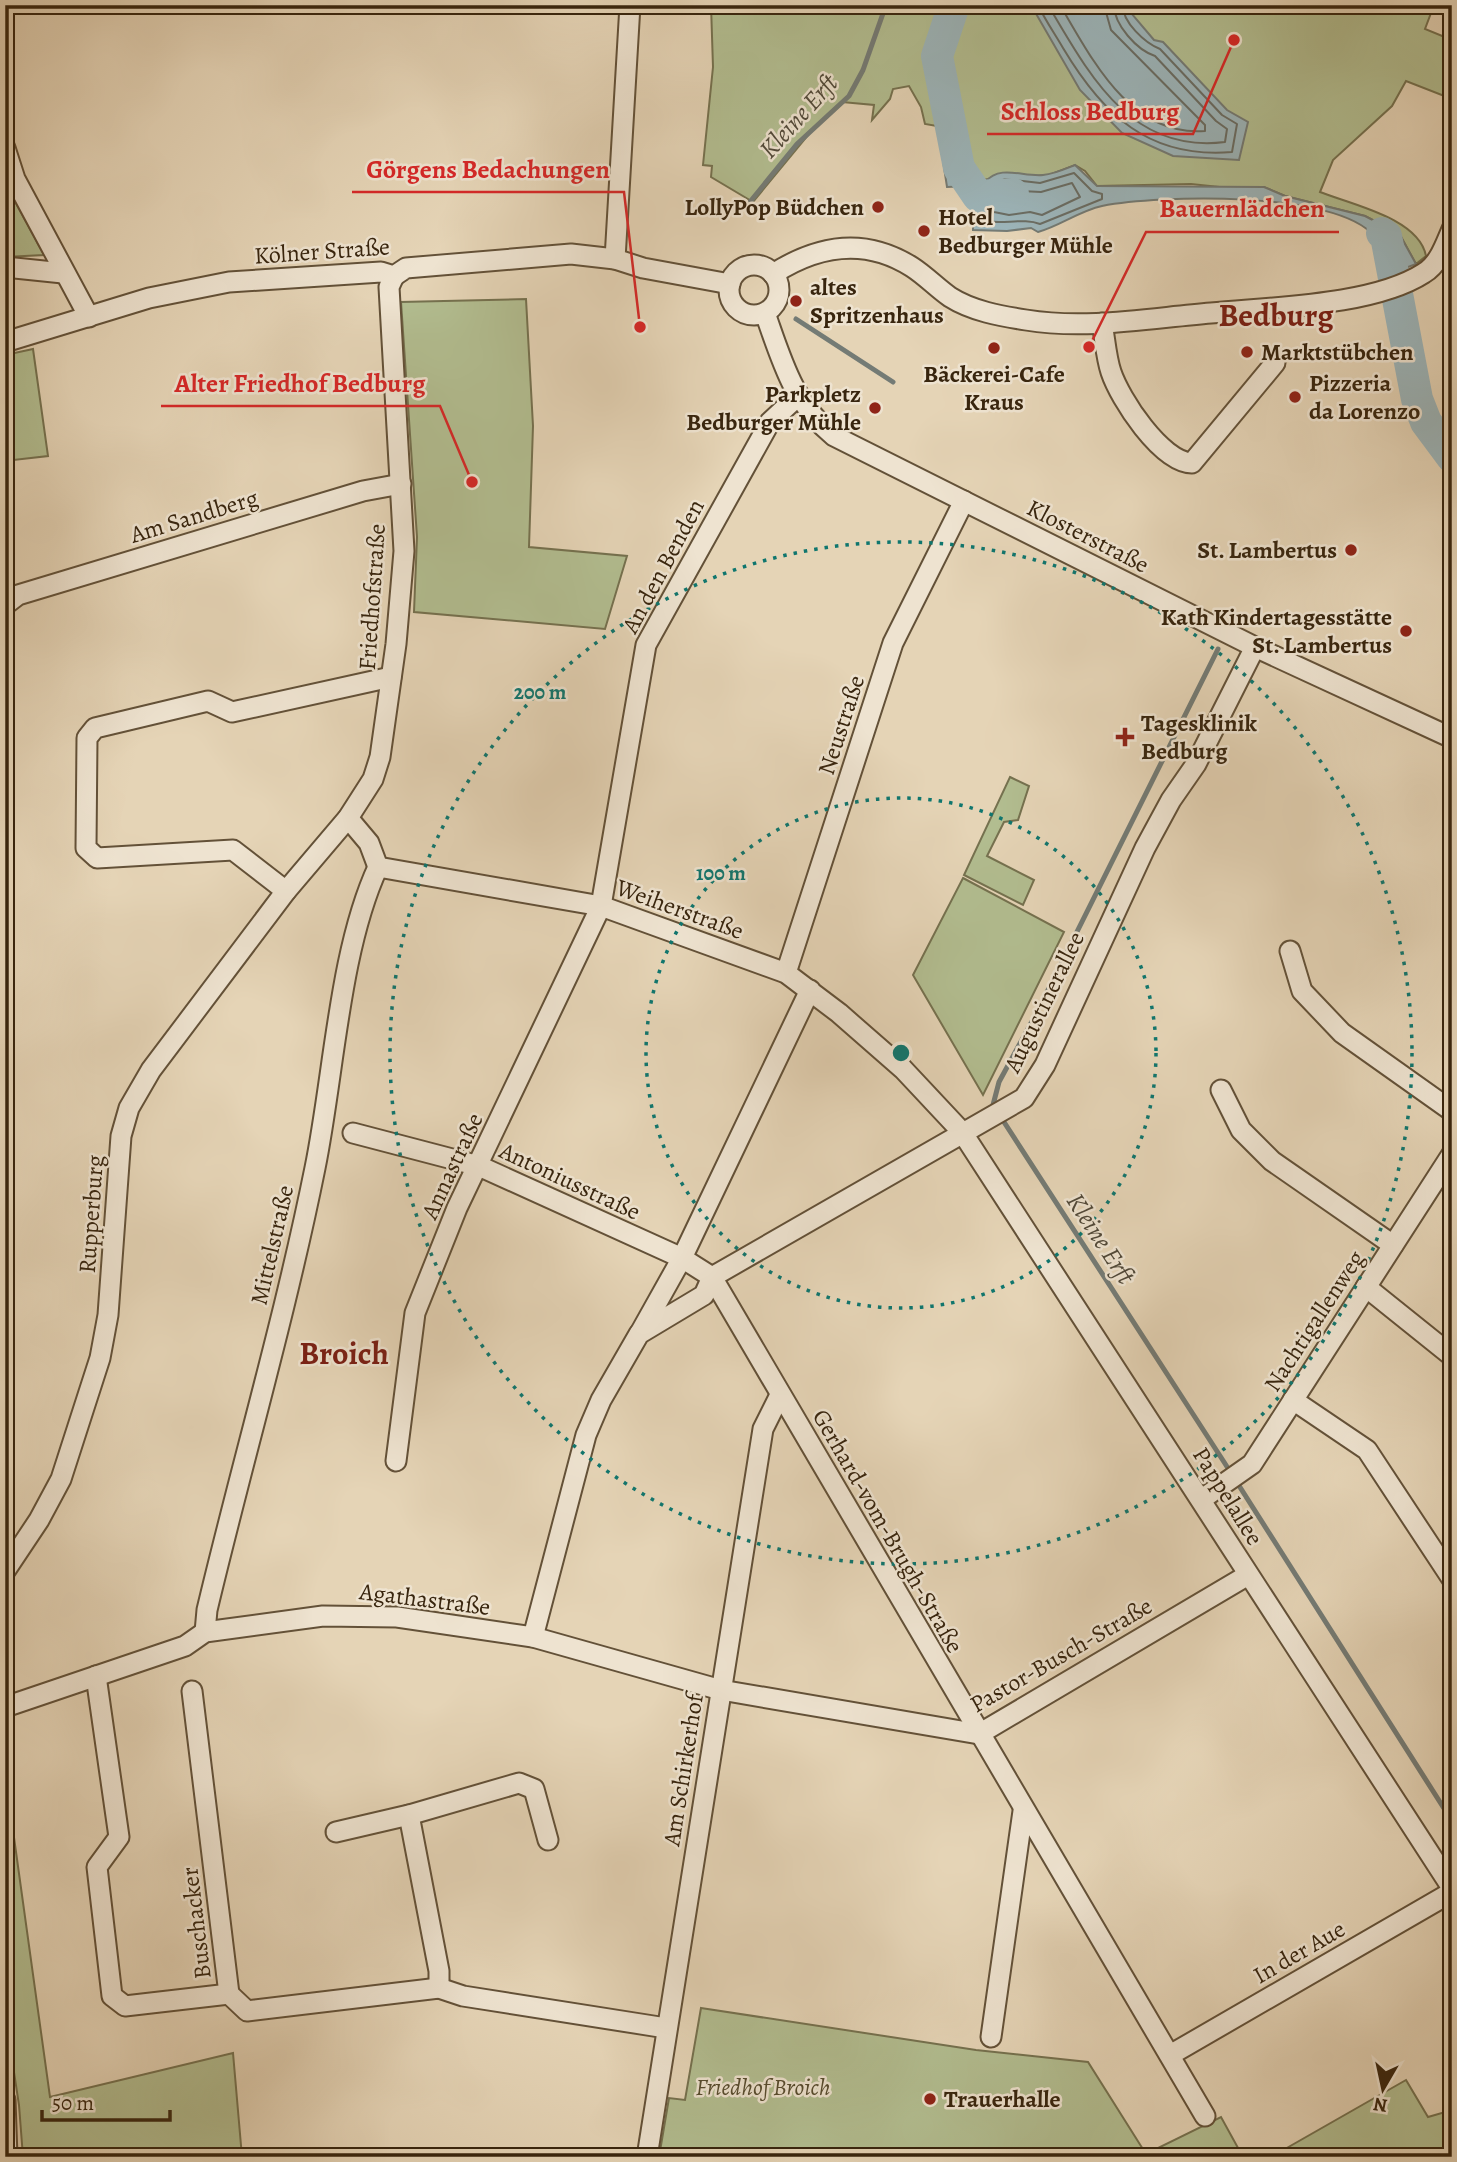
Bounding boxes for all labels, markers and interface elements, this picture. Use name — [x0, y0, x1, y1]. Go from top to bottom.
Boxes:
water label: Kleine Erft — [751, 66, 847, 166]
callout: Schloss Bedburg — [987, 87, 1193, 134]
text: Schloss Bedburg — [1001, 94, 1180, 129]
callout: Görgens Bedachungen — [352, 145, 624, 192]
text: Görgens Bedachungen — [366, 152, 610, 187]
callout: Bauernlädchen — [1146, 185, 1339, 232]
place label: LollyPop Büdchen — [684, 191, 865, 223]
text: Bauernlädchen — [1159, 191, 1325, 226]
marker: LollyPop Büdchen — [870, 199, 886, 215]
place label: Hotel Bedburger Mühle — [938, 201, 1113, 261]
marker: Hotel Bedburger Mühle — [916, 223, 932, 239]
street label: Kölner Straße — [253, 230, 391, 272]
place label: altes Spritzenhaus — [810, 271, 944, 331]
marker: altes Spritzenhaus — [788, 293, 804, 309]
district label: Bedburg — [1218, 293, 1334, 337]
place label: Marktstübchen — [1261, 336, 1414, 368]
marker: Bäckerei-Cafe Kraus — [986, 340, 1002, 356]
marker: Marktstübchen — [1239, 344, 1255, 360]
place label: Bäckerei-Cafe Kraus — [923, 358, 1065, 418]
callout: Alter Friedhof Bedburg — [161, 359, 440, 406]
text: Alter Friedhof Bedburg — [174, 366, 426, 401]
place label: Pizzeria da Lorenzo — [1309, 367, 1420, 427]
place label: Parkpletz Bedburger Mühle — [686, 378, 861, 438]
marker: Pizzeria da Lorenzo — [1287, 389, 1303, 405]
marker: Parkpletz Bedburger Mühle — [867, 400, 883, 416]
street label: Am Sandberg — [125, 481, 262, 551]
street label: Klosterstraße — [1021, 492, 1155, 580]
street label: An den Benden — [614, 493, 712, 640]
street label: Friedhofstraße — [351, 523, 393, 671]
place label: St. Lambertus — [1197, 534, 1337, 566]
marker: St. Lambertus — [1343, 542, 1359, 558]
place label: Kath Kindertagesstätte St. Lambertus — [1161, 601, 1392, 661]
marker: Kath Kindertagesstätte St. Lambertus — [1398, 623, 1414, 639]
street label: Neustraße — [810, 671, 872, 779]
text: 200 m — [514, 678, 567, 706]
place label: Tagesklinik Bedburg — [1141, 707, 1258, 767]
marker: Tagesklinik Bedburg — [1115, 727, 1135, 747]
text: 100 m — [696, 859, 746, 887]
street label: Weiherstraße — [611, 871, 748, 947]
street label: Augustinerallee — [996, 926, 1092, 1079]
centre of rings — [889, 1041, 913, 1065]
street label: Annastraße — [413, 1108, 491, 1225]
street label: Antoniusstraße — [494, 1134, 646, 1228]
street label: Rupperburg — [71, 1154, 111, 1274]
street label: Mittelstraße — [243, 1182, 301, 1308]
water label: Kleine Erft — [1058, 1186, 1144, 1292]
street label: Nachtigallenweg — [1256, 1244, 1372, 1398]
district label: Broich — [299, 1331, 389, 1375]
street label: Gerhard-vom-Brugh-Straße — [805, 1403, 971, 1659]
street label: Pappelallee — [1185, 1441, 1271, 1551]
street label: Agathastraße — [357, 1575, 492, 1623]
street label: Pastor-Busch-Straße — [964, 1590, 1158, 1720]
street label: Am Schirkerhof — [655, 1689, 711, 1849]
street label: Buschacker — [173, 1865, 219, 1981]
street label: In der Aue — [1247, 1913, 1351, 1991]
north arrow — [1348, 2054, 1418, 2124]
park label: Friedhof Broich — [695, 2071, 831, 2103]
scale bar — [42, 2078, 170, 2122]
place label: Trauerhalle — [944, 2083, 1061, 2115]
text: 50 m — [52, 2089, 94, 2117]
marker: Trauerhalle — [922, 2091, 938, 2107]
text: N — [1371, 2091, 1389, 2119]

